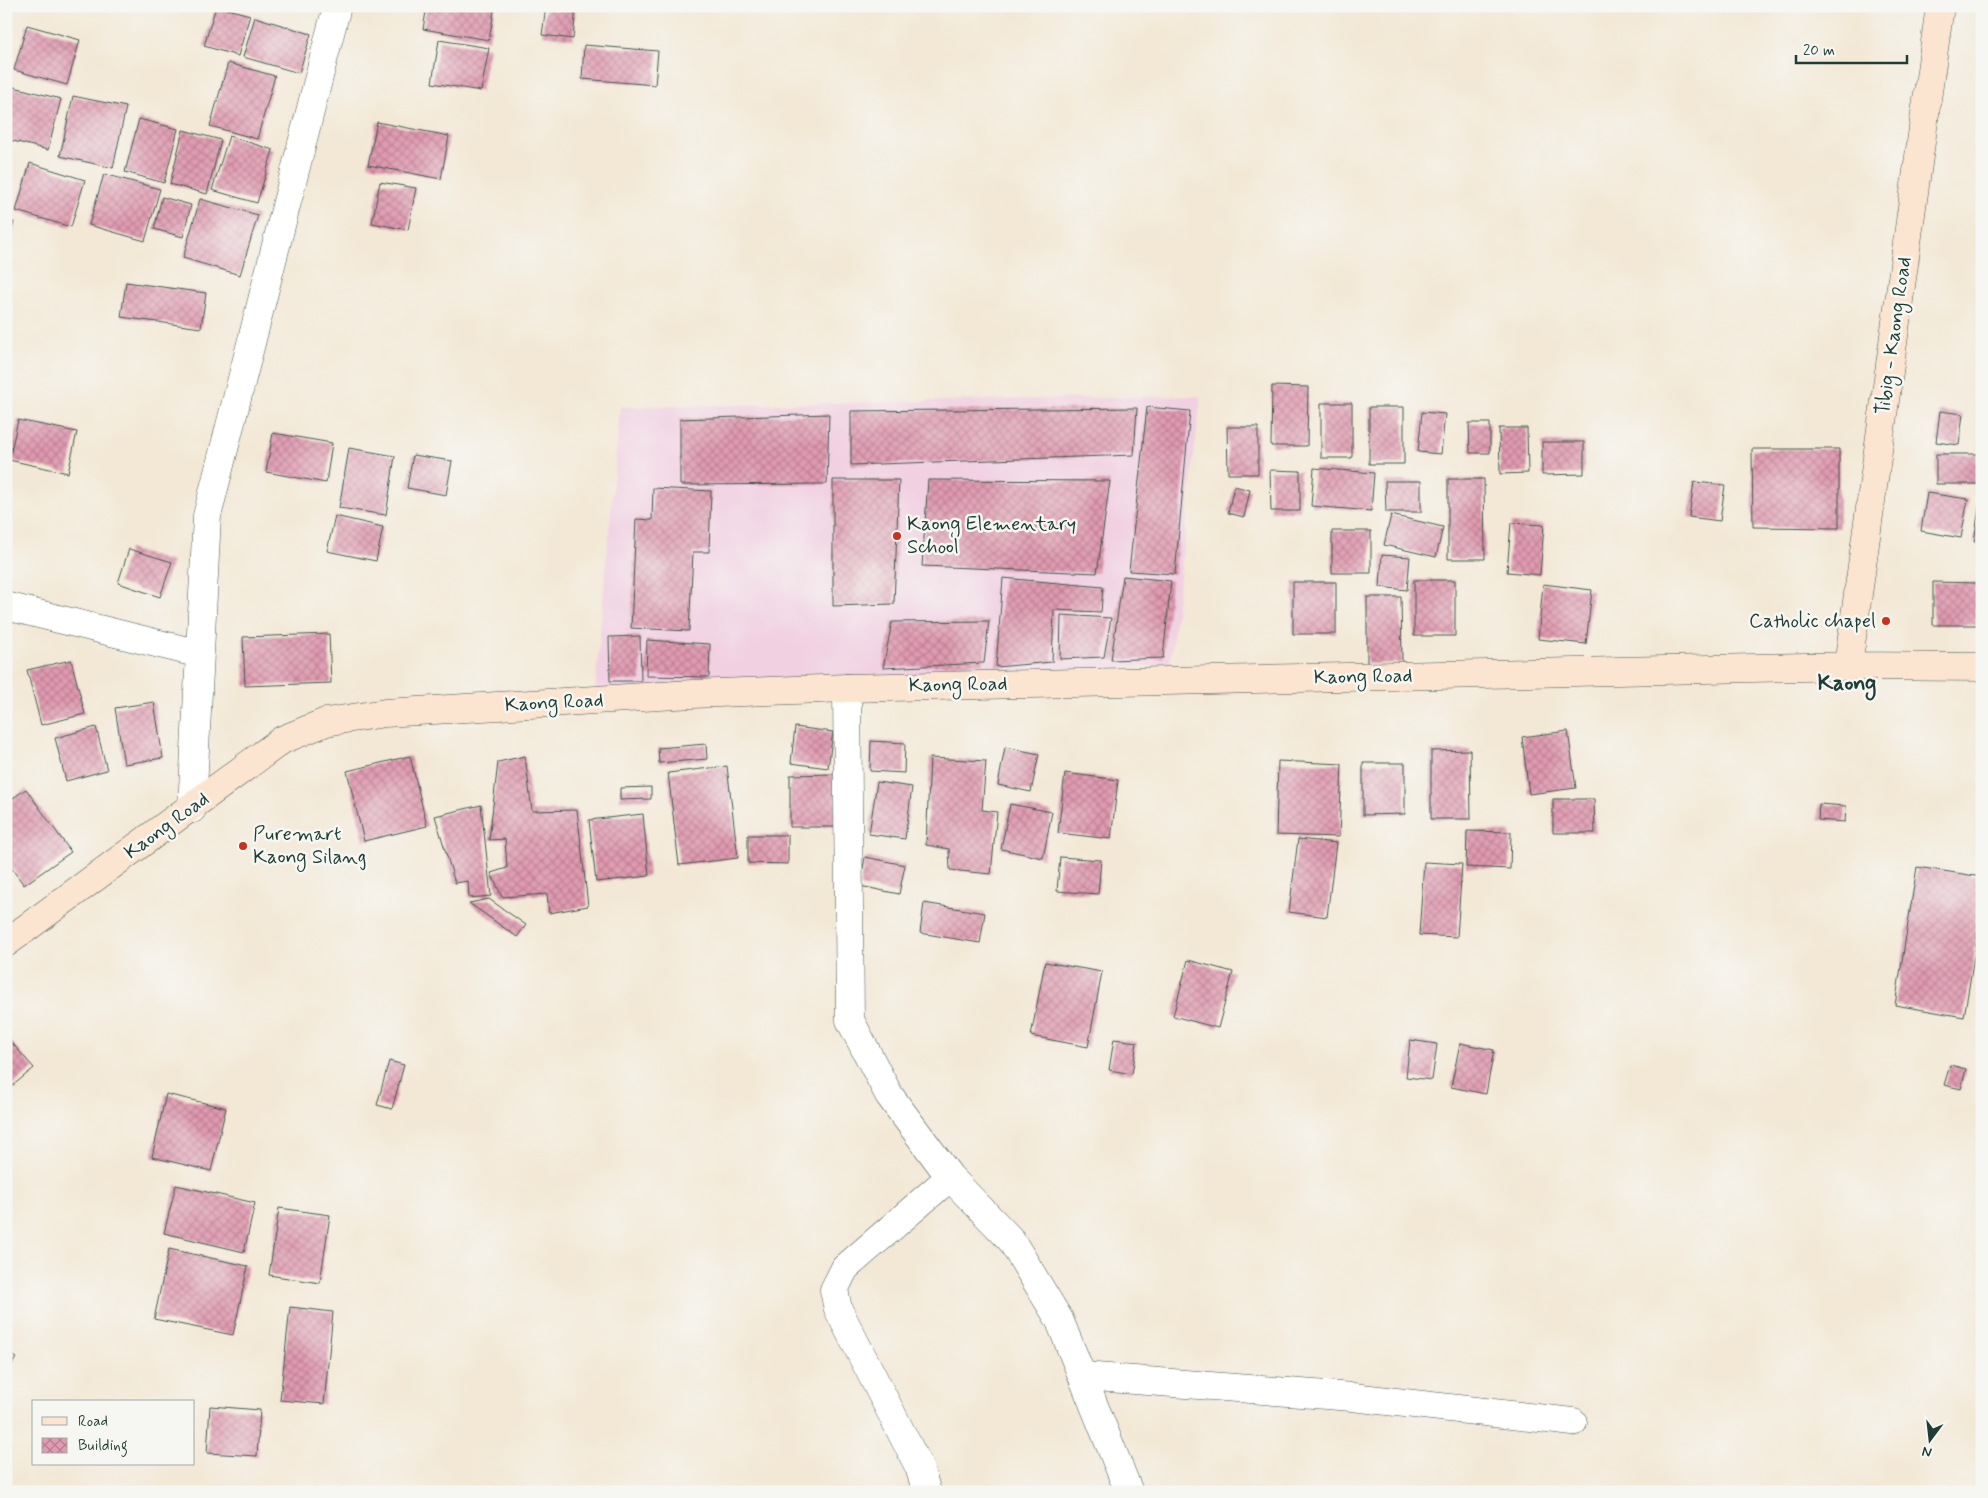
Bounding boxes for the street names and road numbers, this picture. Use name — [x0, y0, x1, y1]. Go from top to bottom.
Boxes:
street label: Tibig - Kaong Road — [1870, 255, 1919, 417]
street label: Kaong Road — [1313, 663, 1413, 692]
street label: Kaong Road — [908, 671, 1008, 700]
street label: Kaong Road — [504, 687, 604, 720]
street label: Kaong Road — [119, 786, 216, 867]

